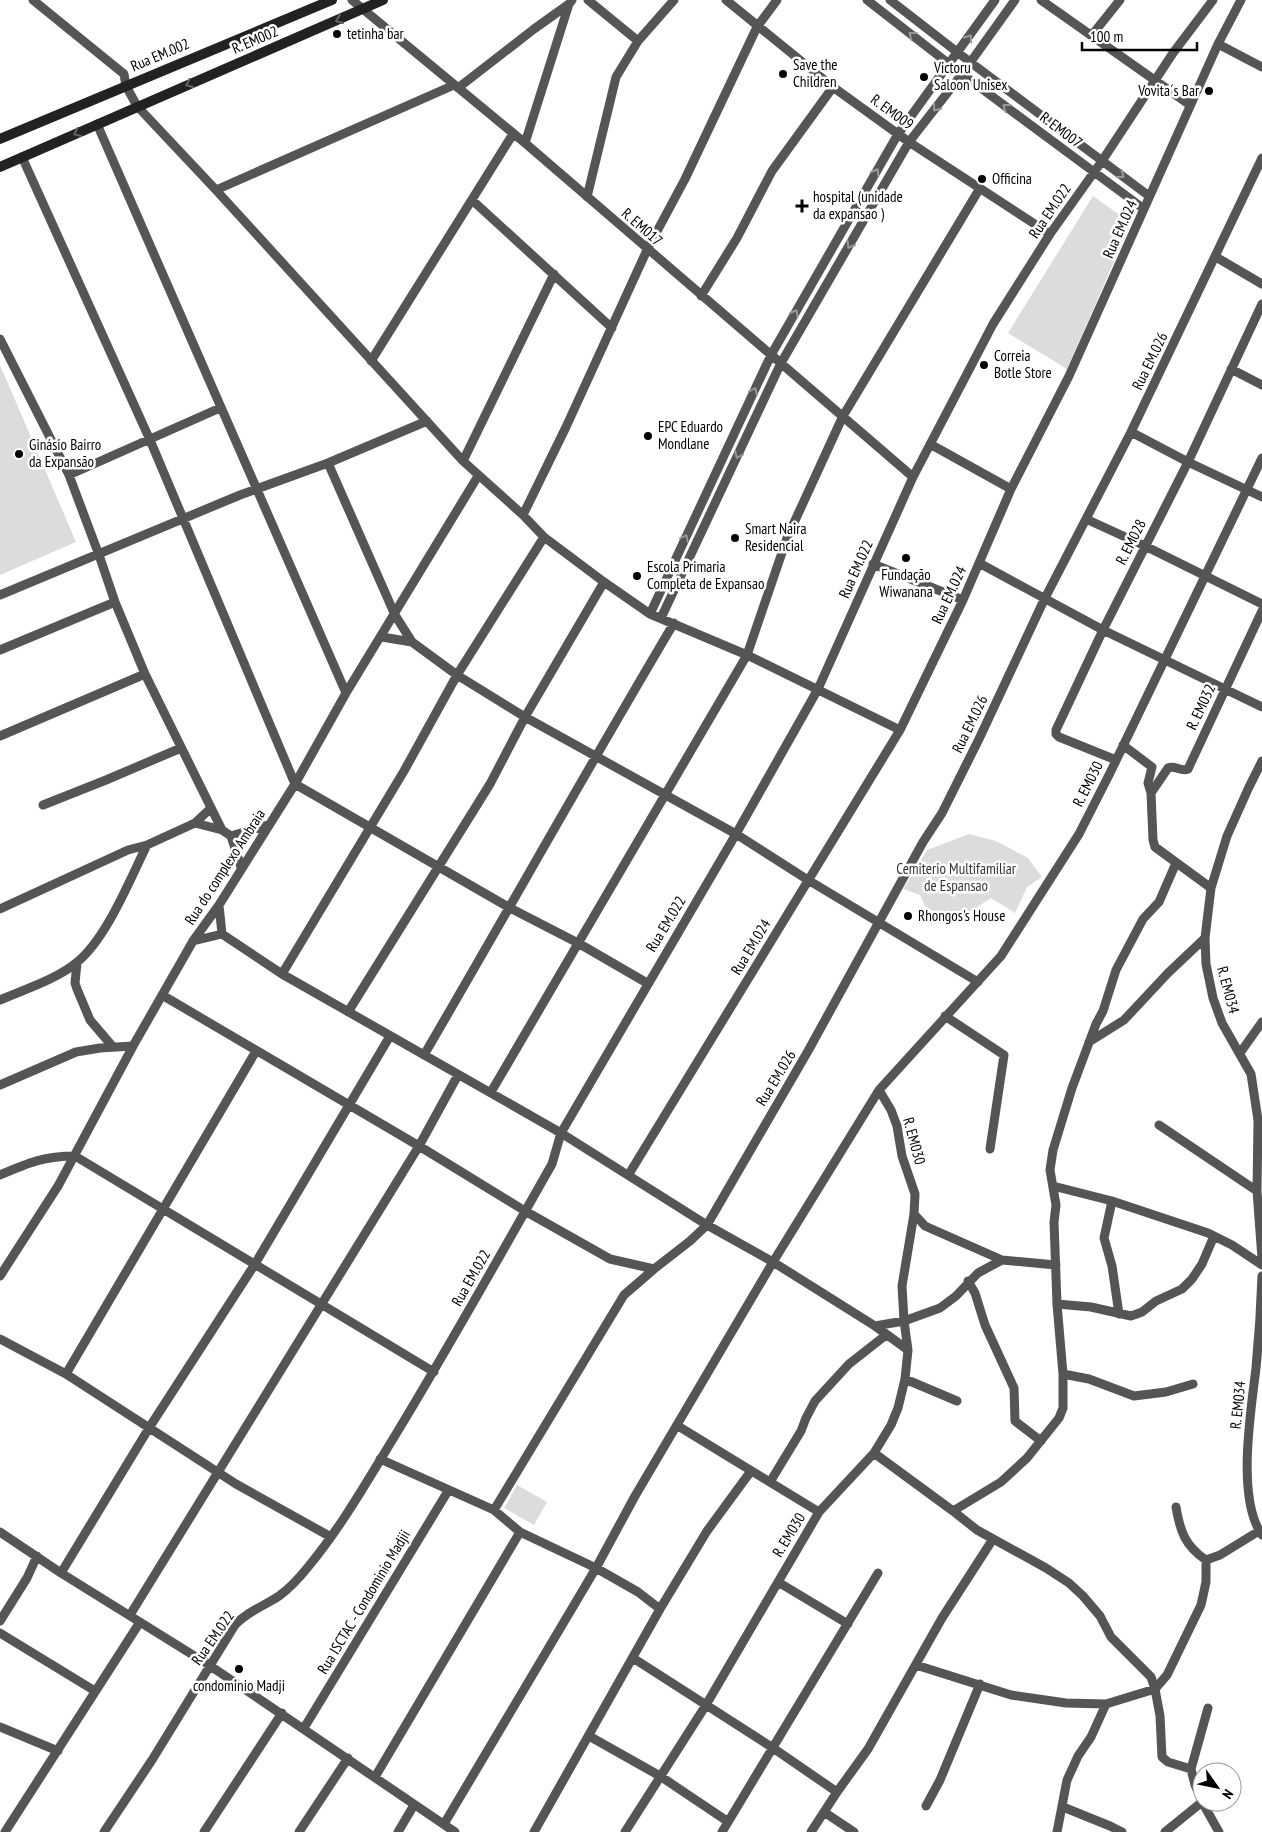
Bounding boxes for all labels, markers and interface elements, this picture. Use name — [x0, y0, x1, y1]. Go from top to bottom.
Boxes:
one-way arrow — [335, 14, 344, 25]
scale bar — [1082, 20, 1197, 52]
street label: R. EM002 — [229, 21, 281, 58]
place label: tetinha bar — [347, 24, 404, 43]
text: 100 m — [1090, 27, 1123, 46]
marker: tetinha bar — [331, 28, 343, 40]
one-way arrow — [909, 32, 918, 40]
street label: Rua EM.002 — [128, 34, 192, 75]
one-way arrow — [963, 35, 972, 44]
place label: Save the Children — [793, 55, 838, 91]
place label: Victoru Saloon Unisex — [933, 58, 1007, 94]
marker: Save the Children — [777, 68, 789, 80]
marker: Victoru Saloon Unisex — [918, 71, 930, 83]
one-way arrow — [186, 78, 194, 88]
place label: Vovita´s Bar — [1137, 81, 1200, 100]
marker: Vovita´s Bar — [1203, 85, 1215, 97]
street label: R. EM009 — [867, 90, 917, 133]
one-way arrow — [933, 102, 941, 111]
one-way arrow — [1003, 104, 1012, 112]
street label: R. EM007 — [1036, 107, 1086, 152]
one-way arrow — [73, 126, 82, 137]
one-way arrow — [870, 168, 880, 177]
place label: Officina — [992, 169, 1032, 188]
one-way arrow — [1115, 170, 1124, 178]
marker: Officina — [976, 173, 988, 185]
street label: Rua EM.022 — [1024, 180, 1075, 242]
place label: hospital (unidade da expansao ) — [813, 187, 903, 223]
street label: Rua EM.024 — [1098, 196, 1141, 261]
marker: hospital (unidade da expansao ) — [795, 199, 809, 213]
street label: R. EM017 — [618, 204, 667, 250]
one-way arrow — [846, 240, 856, 249]
one-way arrow — [789, 309, 799, 318]
street label: Rua EM.026 — [1127, 329, 1172, 393]
place label: Correia Botle Store — [994, 346, 1052, 382]
marker: Correia Botle Store — [978, 359, 990, 371]
one-way arrow — [748, 387, 758, 396]
place label: EPC Eduardo Mondlane — [658, 417, 723, 453]
marker: EPC Eduardo Mondlane — [642, 430, 654, 442]
place label: Ginásio Bairro da Expansão — [29, 435, 101, 471]
marker: Ginásio Bairro da Expansão — [13, 448, 25, 460]
one-way arrow — [734, 450, 744, 459]
street label: R. EM028 — [1111, 516, 1150, 568]
place label: Smart Naira Residencial — [745, 519, 806, 555]
marker: Smart Naira Residencial — [729, 532, 741, 544]
one-way arrow — [679, 534, 690, 543]
street label: Rua EM.022 — [834, 537, 877, 601]
marker: Fundação Wiwanana — [900, 552, 912, 564]
place label: Escola Primaria Completa de Expansao — [647, 557, 764, 593]
street label: Rua EM.024 — [927, 563, 970, 627]
place label: Fundação Wiwanana — [879, 565, 933, 601]
marker: Escola Primaria Completa de Expansao — [631, 570, 643, 582]
street label: R. EM032 — [1182, 681, 1219, 733]
street label: Rua EM.026 — [947, 692, 992, 756]
street label: R. EM030 — [1068, 758, 1107, 810]
street label: Rua do complexo Ambraia — [180, 805, 269, 928]
park label: Cemiterio Multifamiliar de Espansao — [896, 859, 1017, 895]
street label: Rua EM.022 — [642, 892, 690, 955]
place label: Rhongos's House — [918, 906, 1005, 925]
marker: Rhongos's House — [902, 910, 914, 922]
street label: Rua EM.024 — [727, 915, 775, 978]
street label: R. EM034 — [1213, 964, 1244, 1016]
street label: Rua EM.026 — [752, 1046, 800, 1109]
street label: R. EM030 — [899, 1115, 930, 1167]
street label: Rua EM.022 — [447, 1246, 494, 1309]
street label: R. EM034 — [1226, 1380, 1250, 1430]
street label: R. EM030 — [768, 1509, 809, 1560]
street label: Rua ISCTAC - Condominio Madjii — [313, 1526, 414, 1677]
street label: Rua EM.022 — [187, 1607, 238, 1668]
marker: condominio Madji — [233, 1663, 245, 1675]
place label: condominio Madji — [193, 1676, 285, 1695]
north arrow — [1192, 1762, 1242, 1812]
text: N — [1218, 1786, 1238, 1802]

